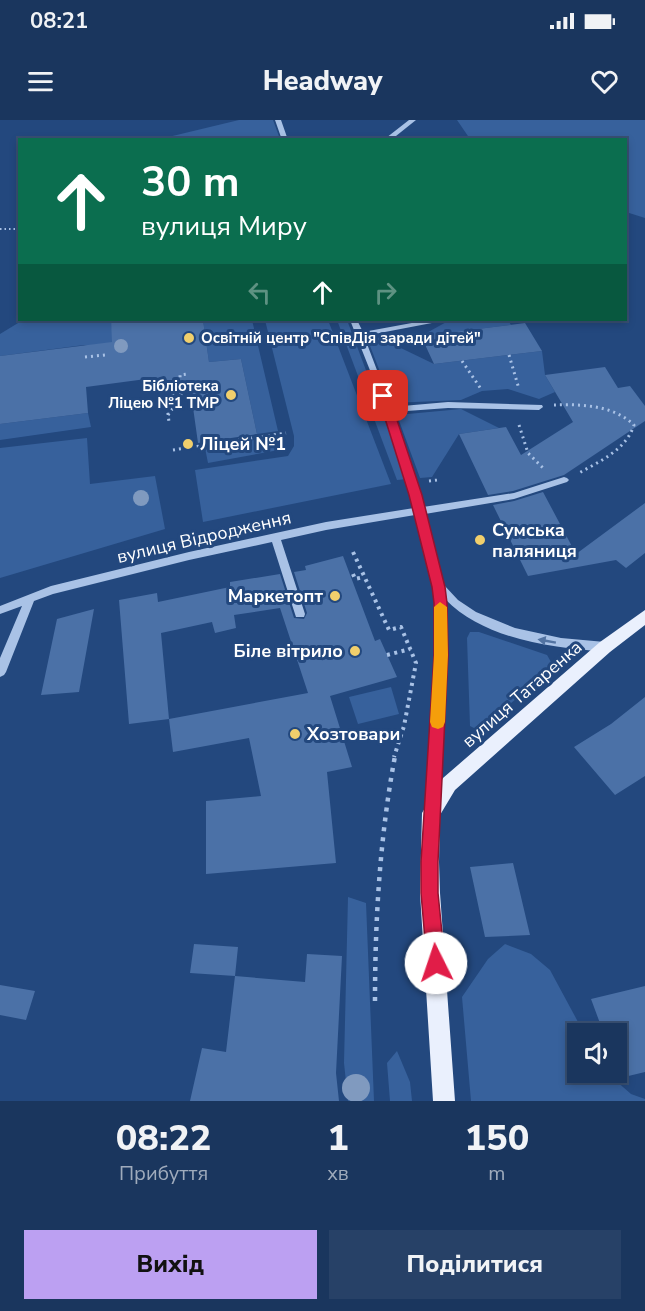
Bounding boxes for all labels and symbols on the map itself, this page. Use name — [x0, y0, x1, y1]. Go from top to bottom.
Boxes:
place label: Освітній центр "СпівДія заради дітей" — [201, 328, 481, 348]
marker: Освітній центр "СпівДія заради дітей" — [182, 331, 196, 345]
pin — [357, 370, 408, 421]
place label: Бібліотека Ліцею №1 ТМР — [108, 376, 219, 413]
marker: Бібліотека Ліцею №1 ТМР — [224, 388, 238, 402]
place label: Ліцей №1 — [200, 432, 286, 456]
marker: Ліцей №1 — [181, 437, 195, 451]
street label: вулиця Відродження — [115, 505, 293, 569]
place label: Сумська паляниця — [492, 518, 577, 563]
marker: Сумська паляниця — [473, 533, 487, 547]
place label: Маркетопт — [228, 584, 323, 608]
marker: Маркетопт — [328, 589, 342, 603]
street label: вулиця Татаренка — [457, 635, 587, 753]
one-way arrow — [537, 636, 556, 645]
place label: Біле вітрило — [234, 639, 343, 663]
marker: Біле вітрило — [348, 644, 362, 658]
place label: Хозтовари — [306, 722, 400, 746]
marker: Хозтовари — [288, 727, 302, 741]
position arrow — [404, 931, 468, 995]

